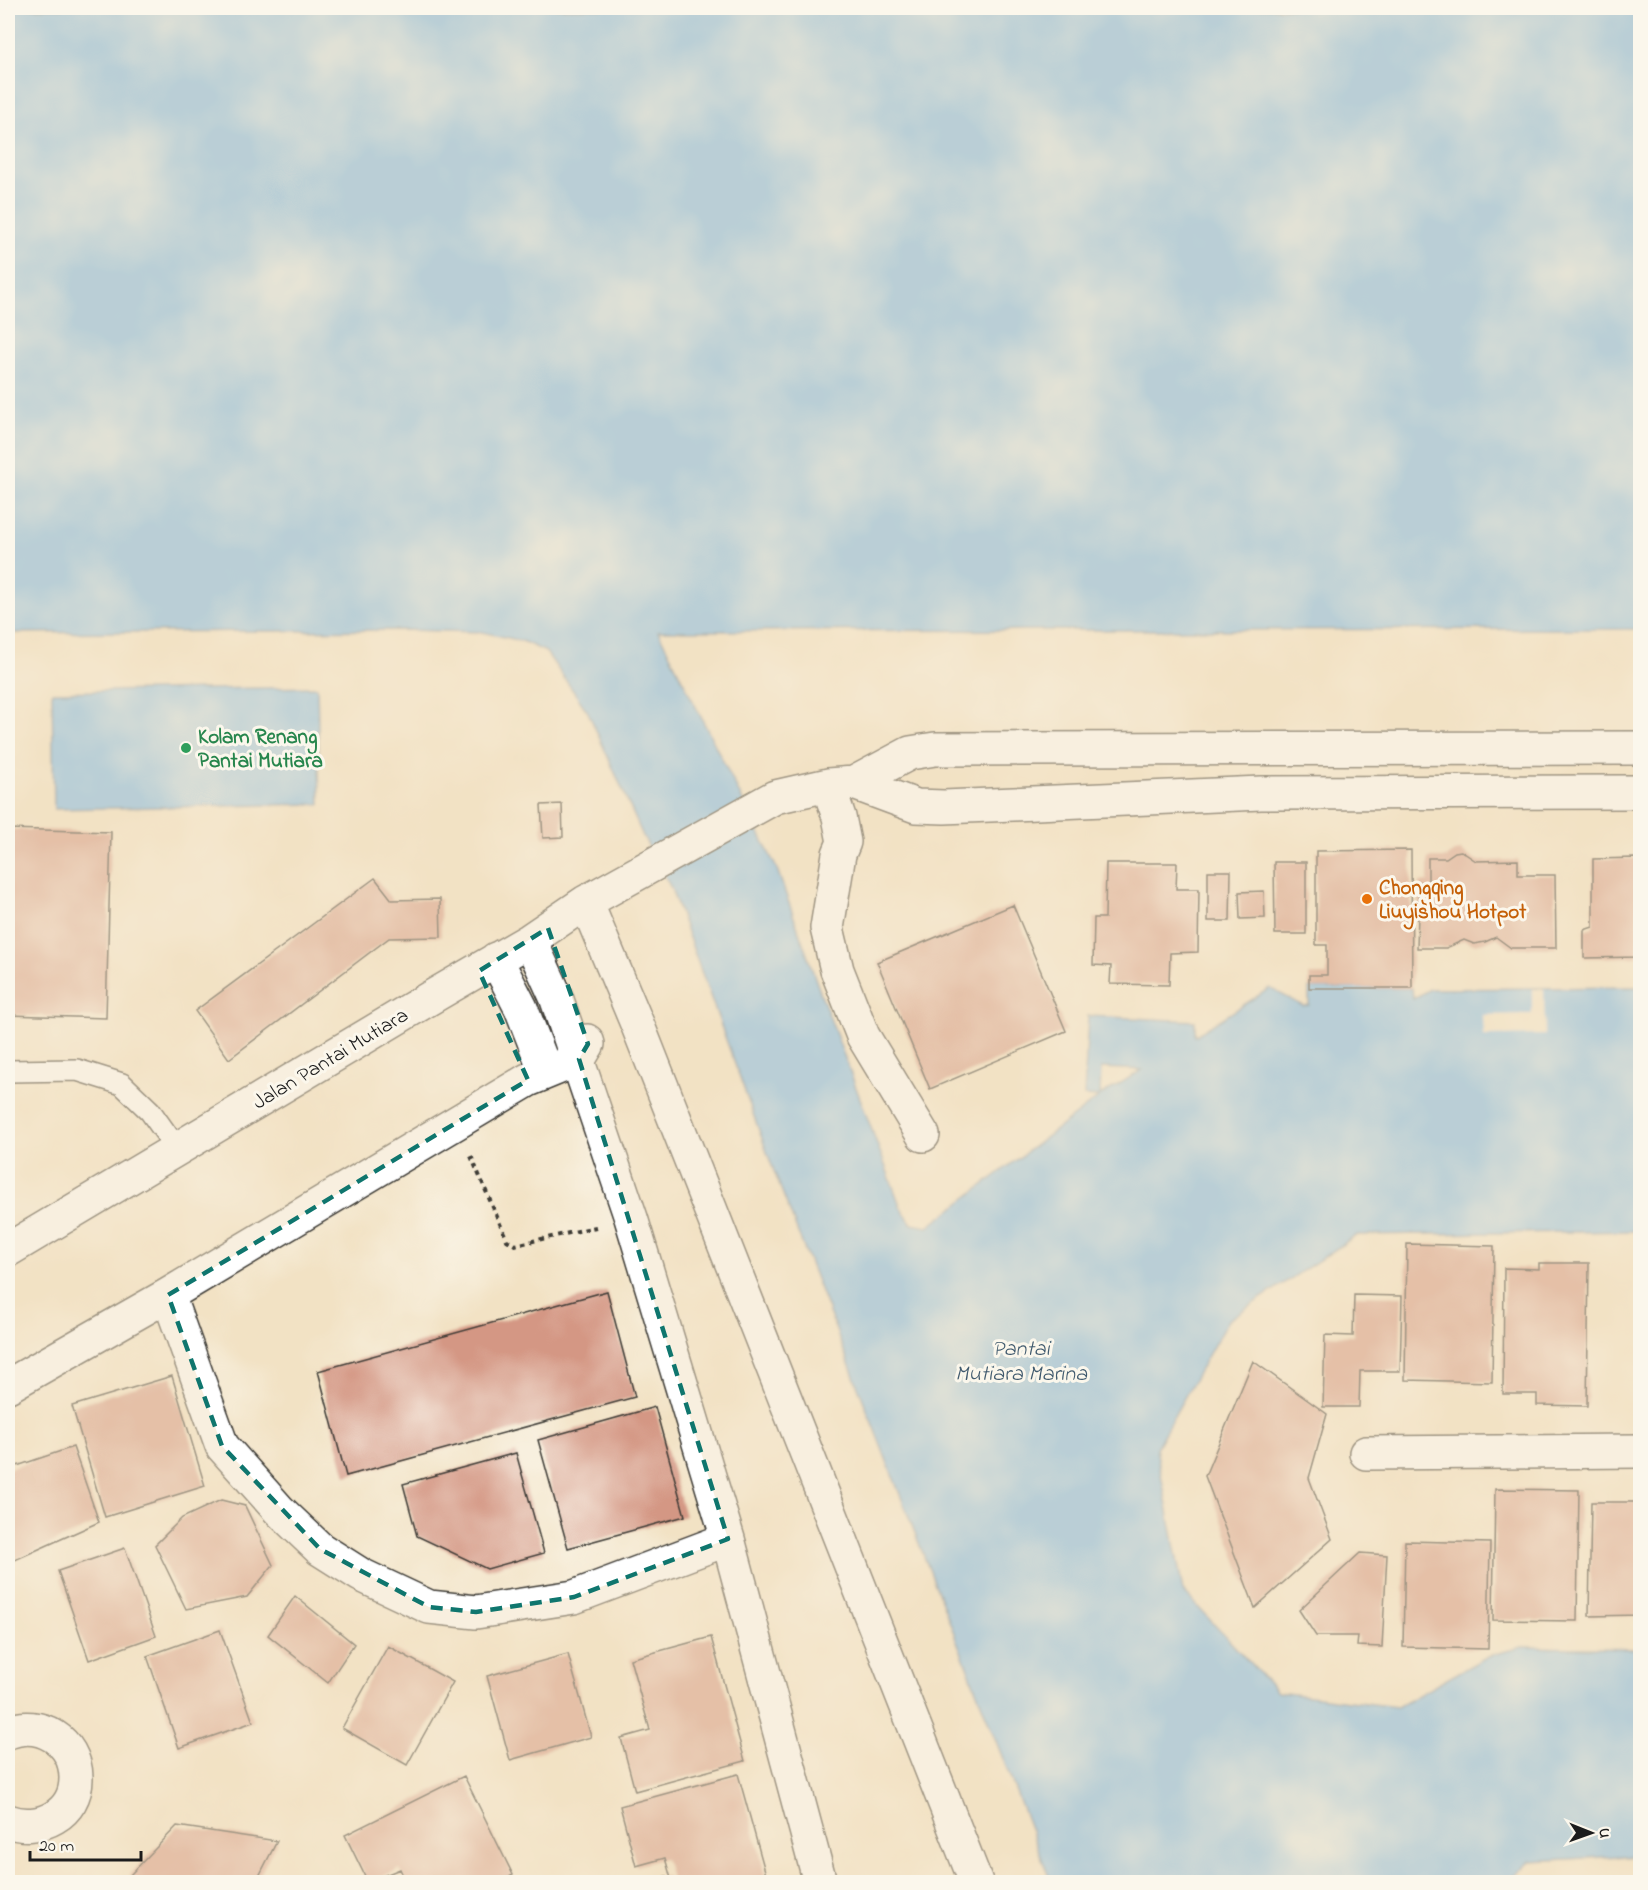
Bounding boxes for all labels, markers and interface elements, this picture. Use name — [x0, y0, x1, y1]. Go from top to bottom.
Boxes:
place label: Kolam Renang Pantai Mutiara — [198, 723, 323, 777]
marker: Kolam Renang Pantai Mutiara — [179, 741, 193, 755]
place label: Chongqing Liuyishou Hotpot — [1379, 874, 1527, 930]
marker: Chongqing Liuyishou Hotpot — [1360, 892, 1374, 906]
street label: Jalan Pantai Mutiara — [248, 1001, 415, 1118]
water label: Pantai Mutiara Marina — [955, 1334, 1088, 1391]
north arrow — [1561, 1803, 1621, 1863]
scale bar — [30, 1824, 141, 1862]
text: U — [1592, 1828, 1616, 1838]
text: 20 m — [39, 1834, 74, 1860]

